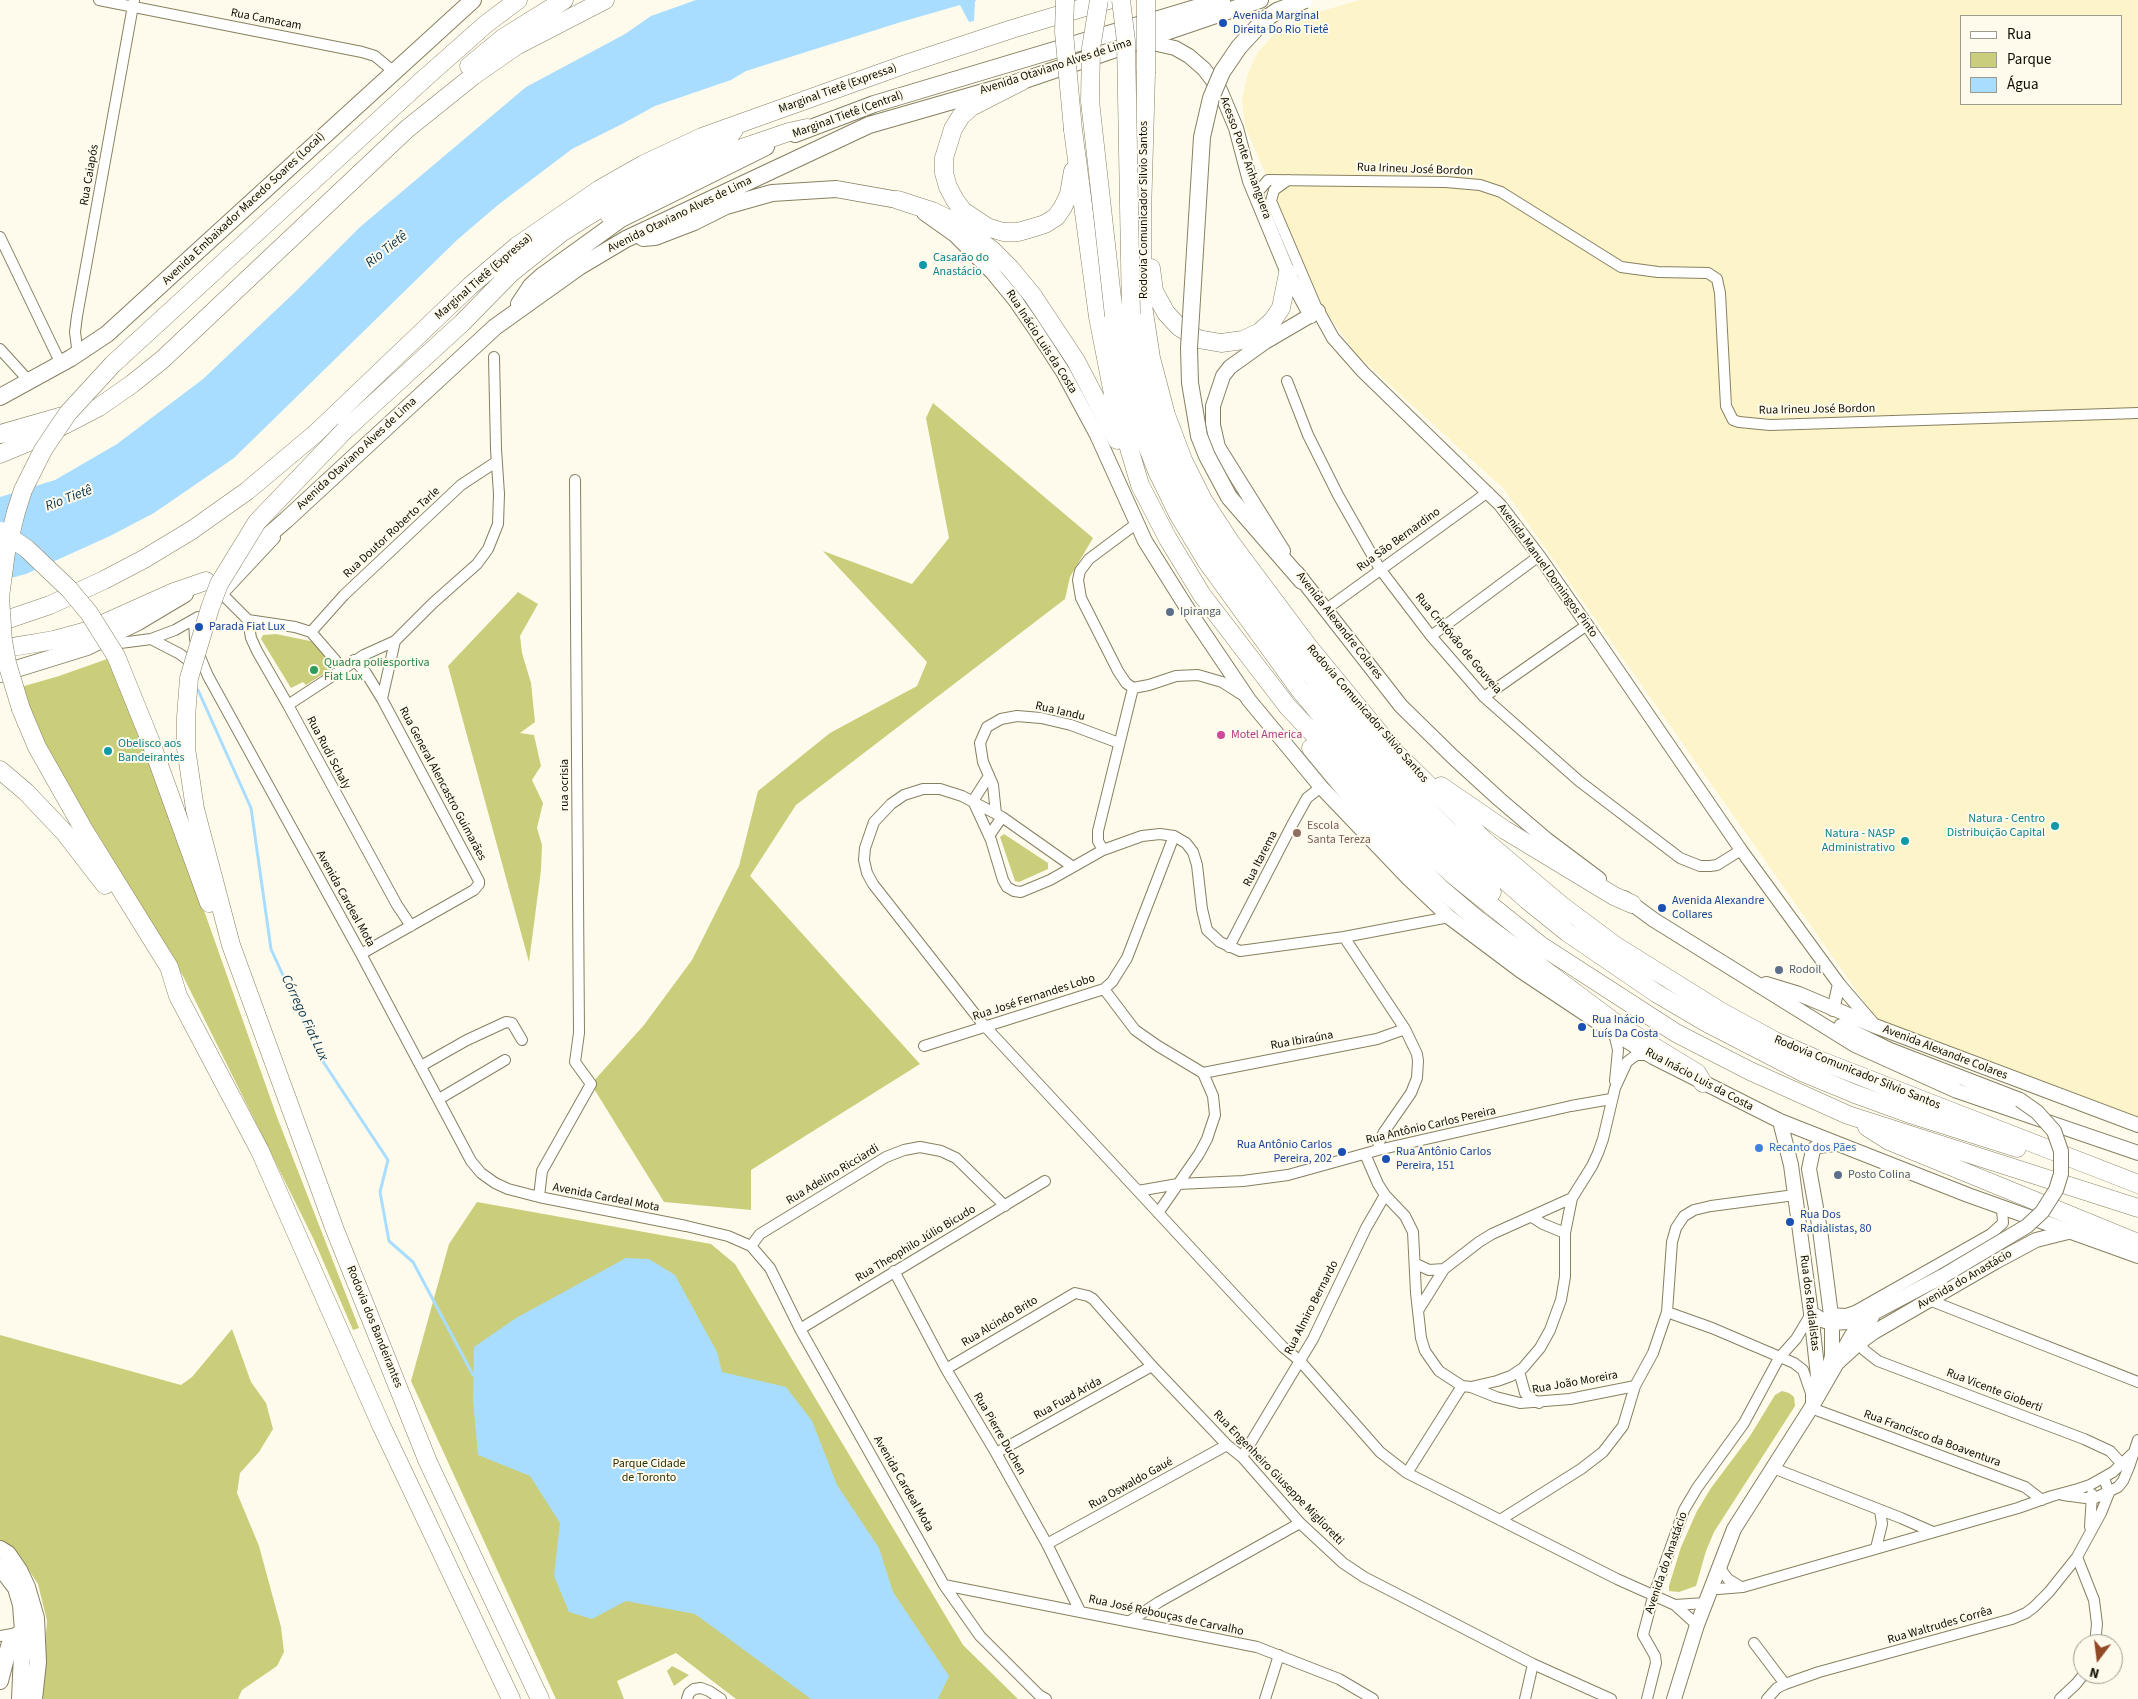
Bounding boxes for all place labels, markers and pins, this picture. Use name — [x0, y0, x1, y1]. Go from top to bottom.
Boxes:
place label: Avenida Marginal Direita Do Rio Tietê — [1233, 9, 1329, 37]
marker: Avenida Marginal Direita Do Rio Tietê — [1217, 17, 1229, 29]
place label: Casarão do Anastácio — [933, 251, 989, 279]
marker: Casarão do Anastácio — [917, 259, 929, 271]
place label: Ipiranga — [1180, 605, 1221, 619]
marker: Ipiranga — [1164, 606, 1176, 618]
place label: Parada Fiat Lux — [209, 620, 285, 634]
marker: Parada Fiat Lux — [193, 621, 205, 633]
place label: Quadra poliesportiva Fiat Lux — [324, 656, 429, 684]
marker: Quadra poliesportiva Fiat Lux — [308, 664, 320, 676]
place label: Motel America — [1231, 728, 1302, 742]
marker: Motel America — [1215, 729, 1227, 741]
place label: Obelisco aos Bandeirantes — [118, 737, 185, 765]
marker: Obelisco aos Bandeirantes — [102, 745, 114, 757]
place label: Natura - Centro Distribuição Capital — [1947, 812, 2045, 840]
place label: Escola Santa Tereza — [1307, 819, 1371, 847]
marker: Natura - Centro Distribuição Capital — [2049, 820, 2061, 832]
marker: Escola Santa Tereza — [1291, 827, 1303, 839]
place label: Natura - NASP Administrativo — [1822, 827, 1895, 855]
marker: Natura - NASP Administrativo — [1899, 835, 1911, 847]
place label: Avenida Alexandre Collares — [1672, 894, 1765, 922]
marker: Avenida Alexandre Collares — [1656, 902, 1668, 914]
place label: Rodoil — [1789, 963, 1821, 977]
marker: Rodoil — [1773, 964, 1785, 976]
place label: Rua Inácio Luís Da Costa — [1592, 1013, 1658, 1041]
marker: Rua Inácio Luís Da Costa — [1576, 1021, 1588, 1033]
place label: Rua Antônio Carlos Pereira, 202 — [1237, 1138, 1332, 1166]
place label: Recanto dos Pães — [1769, 1141, 1856, 1155]
marker: Recanto dos Pães — [1753, 1142, 1765, 1154]
place label: Rua Antônio Carlos Pereira, 151 — [1396, 1145, 1491, 1173]
marker: Rua Antônio Carlos Pereira, 202 — [1336, 1146, 1348, 1158]
marker: Rua Antônio Carlos Pereira, 151 — [1380, 1153, 1392, 1165]
place label: Posto Colina — [1848, 1168, 1911, 1182]
marker: Posto Colina — [1832, 1169, 1844, 1181]
place label: Rua Dos Radialistas, 80 — [1800, 1208, 1871, 1236]
marker: Rua Dos Radialistas, 80 — [1784, 1216, 1796, 1228]

